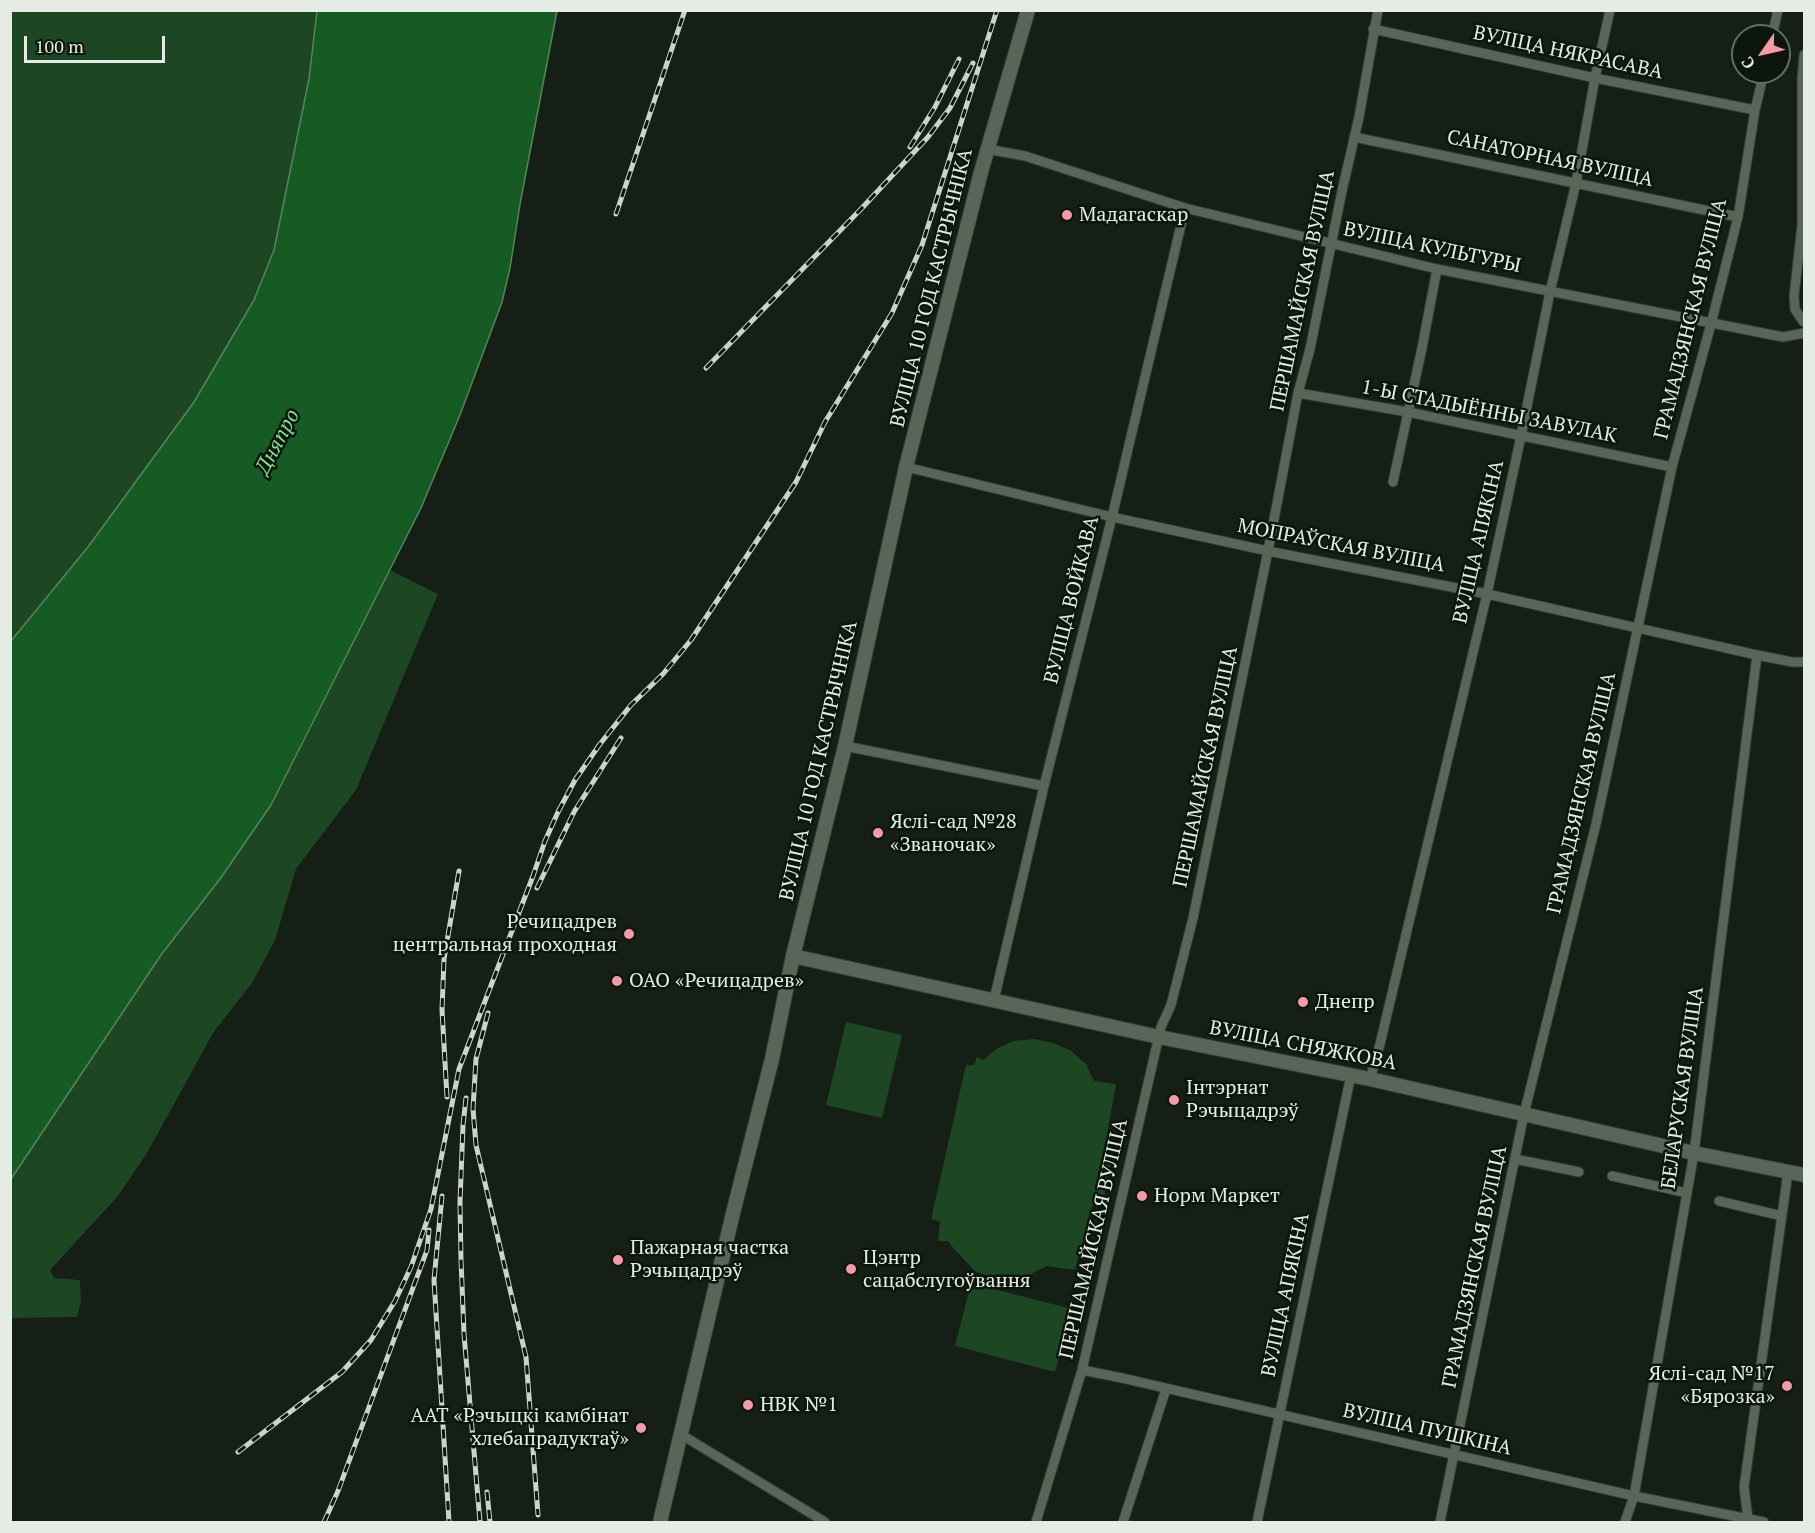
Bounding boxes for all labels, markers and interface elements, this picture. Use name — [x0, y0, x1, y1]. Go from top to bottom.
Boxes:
street label: ВУЛІЦА НЯКРАСАВА — [1471, 21, 1665, 85]
scale bar — [27, 24, 168, 62]
north arrow — [1731, 24, 1791, 84]
text: 100 m — [35, 34, 84, 58]
text: С — [1736, 52, 1760, 73]
street label: САНАТОРНАЯ ВУЛІЦА — [1445, 125, 1655, 193]
street label: ВУЛІЦА 10 ГОД КАСТРЫЧНІКА — [886, 146, 978, 430]
street label: ПЕРШАМАЙСКАЯ ВУЛІЦА — [1266, 168, 1340, 414]
street label: ГРАМАДЗЯНСКАЯ ВУЛІЦА — [1649, 196, 1733, 442]
place label: Мадагаскар — [1079, 203, 1188, 227]
marker: Мадагаскар — [1060, 208, 1074, 222]
street label: ВУЛІЦА КУЛЬТУРЫ — [1341, 217, 1523, 279]
street label: 1-Ы СТАДЫЁННЫ ЗАВУЛАК — [1359, 375, 1619, 449]
water label: Дняпро — [250, 405, 306, 479]
street label: ВУЛІЦА АПЯКІНА — [1449, 458, 1509, 626]
street label: ВУЛІЦА ВОЙКАВА — [1040, 514, 1104, 686]
street label: МОПРАЎСКАЯ ВУЛІЦА — [1235, 514, 1447, 578]
street label: ВУЛІЦА 10 ГОД КАСТРЫЧНІКА — [775, 619, 863, 903]
street label: ПЕРШАМАЙСКАЯ ВУЛІЦА — [1169, 644, 1243, 890]
street label: ГРАМАДЗЯНСКАЯ ВУЛІЦА — [1543, 670, 1621, 916]
place label: Яслі-сад №28 «Званочак» — [890, 810, 1017, 857]
marker: Яслі-сад №28 «Званочак» — [871, 826, 885, 840]
place label: Речицадрев центральная проходная — [393, 910, 617, 957]
marker: Речицадрев центральная проходная — [622, 927, 636, 941]
place label: ОАО «Речицадрев» — [629, 969, 804, 993]
marker: ОАО «Речицадрев» — [610, 974, 624, 988]
street label: БЕЛАРУСКАЯ ВУЛІЦА — [1657, 985, 1709, 1191]
place label: Днепр — [1315, 990, 1375, 1014]
marker: Днепр — [1296, 995, 1310, 1009]
street label: ВУЛІЦА СНЯЖКОВА — [1207, 1016, 1399, 1076]
place label: Інтэрнат Рэчыцадрэў — [1186, 1076, 1298, 1123]
marker: Інтэрнат Рэчыцадрэў — [1167, 1093, 1181, 1107]
street label: ПЕРШАМАЙСКАЯ ВУЛІЦА — [1055, 1117, 1133, 1361]
street label: ГРАМАДЗЯНСКАЯ ВУЛІЦА — [1438, 1144, 1512, 1390]
place label: Норм Маркет — [1154, 1184, 1280, 1208]
marker: Норм Маркет — [1135, 1189, 1149, 1203]
street label: ВУЛІЦА АПЯКІНА — [1257, 1211, 1315, 1379]
place label: Пажарная частка Рэчыцадрэў — [630, 1236, 789, 1283]
place label: Цэнтр сацабслугоўвання — [863, 1246, 1031, 1293]
marker: Пажарная частка Рэчыцадрэў — [611, 1253, 625, 1267]
marker: Цэнтр сацабслугоўвання — [844, 1262, 858, 1276]
place label: Яслі-сад №17 «Бярозка» — [1648, 1362, 1775, 1409]
marker: Яслі-сад №17 «Бярозка» — [1780, 1379, 1794, 1393]
place label: НВК №1 — [760, 1393, 838, 1417]
marker: НВК №1 — [741, 1398, 755, 1412]
street label: ВУЛІЦА ПУШКІНА — [1340, 1399, 1514, 1461]
place label: ААТ «Рэчыцкі камбінат хлебапрадуктаў» — [411, 1404, 629, 1451]
marker: ААТ «Рэчыцкі камбінат хлебапрадуктаў» — [634, 1421, 648, 1435]

